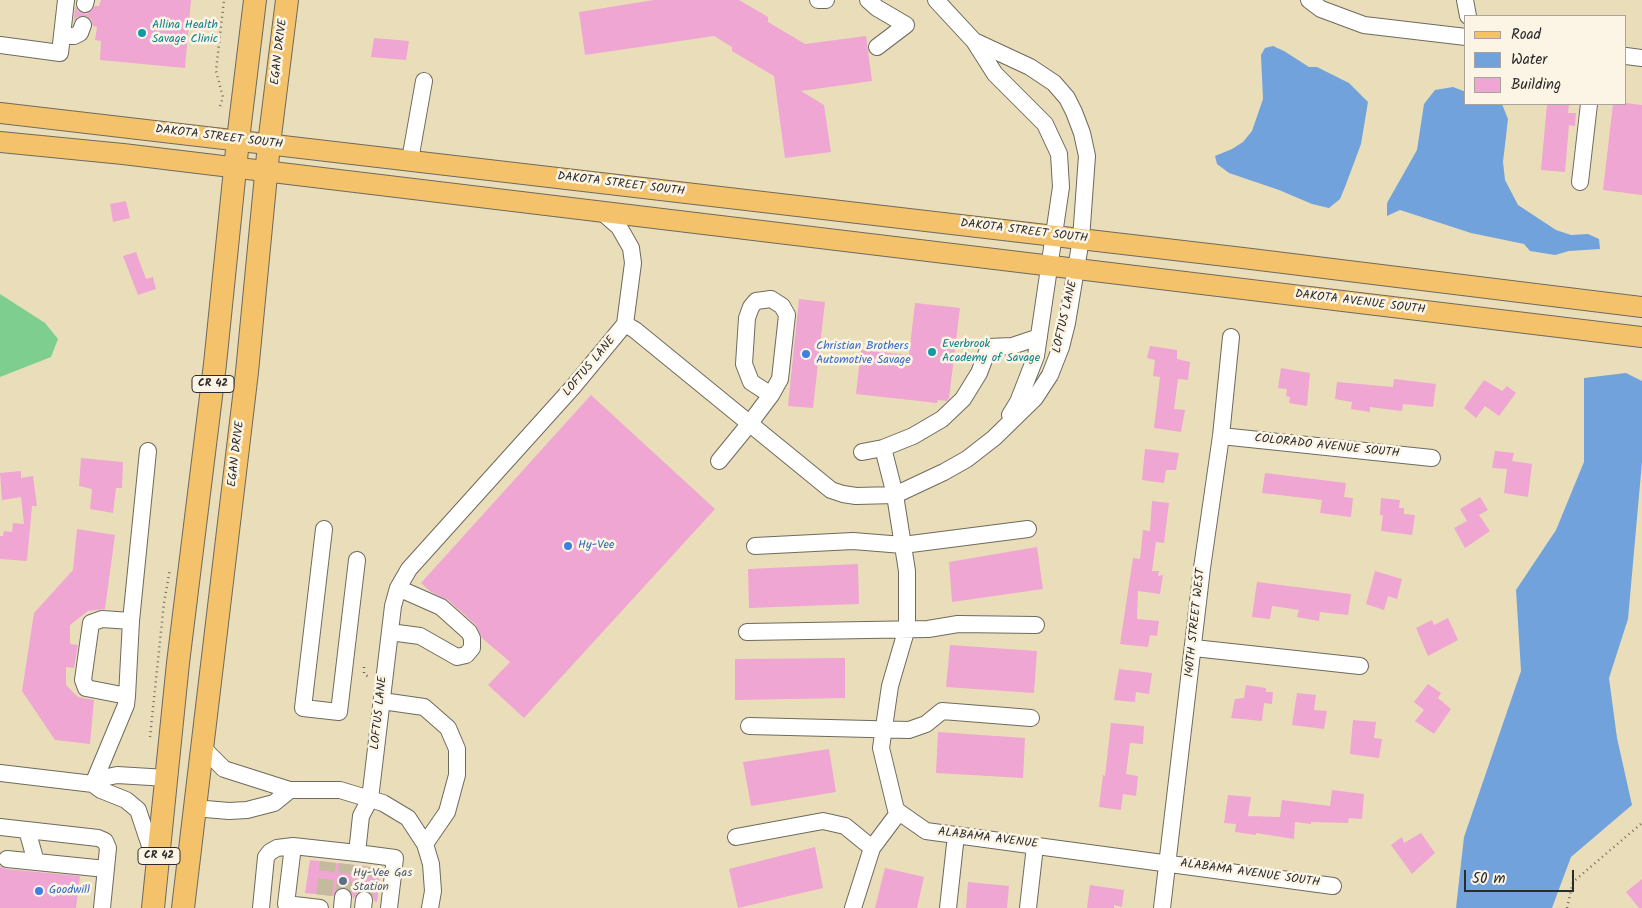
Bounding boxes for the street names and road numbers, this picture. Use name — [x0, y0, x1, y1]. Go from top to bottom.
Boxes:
street label: EGAN DRIVE — [269, 18, 291, 86]
street label: DAKOTA STREET SOUTH — [154, 123, 284, 153]
street label: DAKOTA STREET SOUTH — [556, 170, 686, 200]
street label: DAKOTA STREET SOUTH — [959, 217, 1089, 247]
street label: LOFTUS LANE — [1051, 279, 1081, 355]
street label: DAKOTA AVENUE SOUTH — [1294, 288, 1426, 318]
street label: LOFTUS LANE — [561, 334, 619, 400]
road number: CR 42 — [192, 376, 234, 392]
street label: EGAN DRIVE — [226, 420, 248, 488]
street label: COLORADO AVENUE SOUTH — [1254, 432, 1400, 462]
street label: 140TH STREET WEST — [1183, 568, 1209, 678]
street label: LOFTUS LANE — [369, 675, 391, 751]
street label: ALABAMA AVENUE — [937, 826, 1039, 852]
road number: CR 42 — [138, 848, 180, 864]
street label: ALABAMA AVENUE SOUTH — [1179, 857, 1321, 891]

